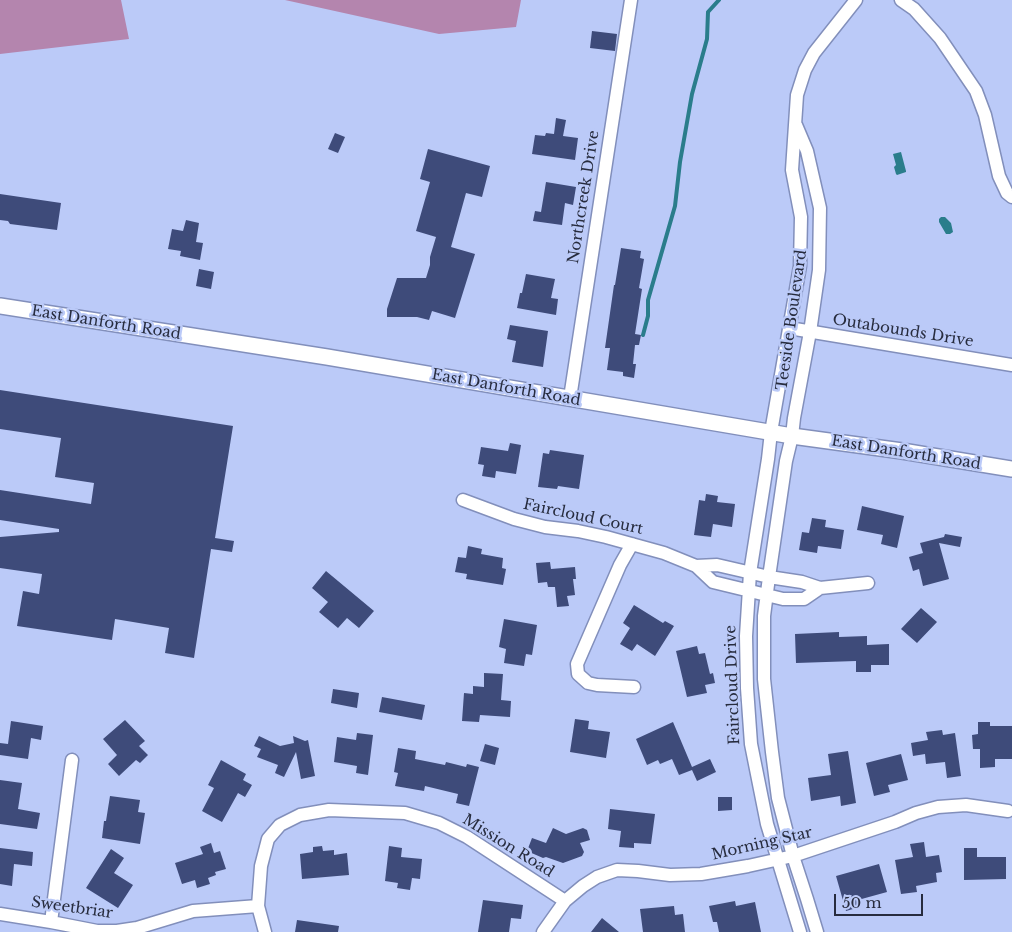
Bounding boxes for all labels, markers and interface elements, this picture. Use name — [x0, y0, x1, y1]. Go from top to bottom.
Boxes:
street label: Northcreek Drive — [565, 129, 603, 265]
street label: Teeside Boulevard — [773, 249, 811, 391]
street label: East Danforth Road — [30, 302, 182, 344]
street label: Outabounds Drive — [831, 311, 975, 351]
street label: East Danforth Road — [430, 366, 582, 410]
street label: East Danforth Road — [830, 432, 982, 474]
street label: Faircloud Court — [522, 496, 644, 538]
street label: Faircloud Drive — [722, 625, 744, 745]
street label: Mission Road — [459, 811, 557, 881]
street label: Morning Star — [710, 824, 814, 864]
scale bar — [837, 884, 926, 916]
street label: Sweetbriar — [30, 893, 114, 923]
text: 50 m — [842, 893, 882, 912]

